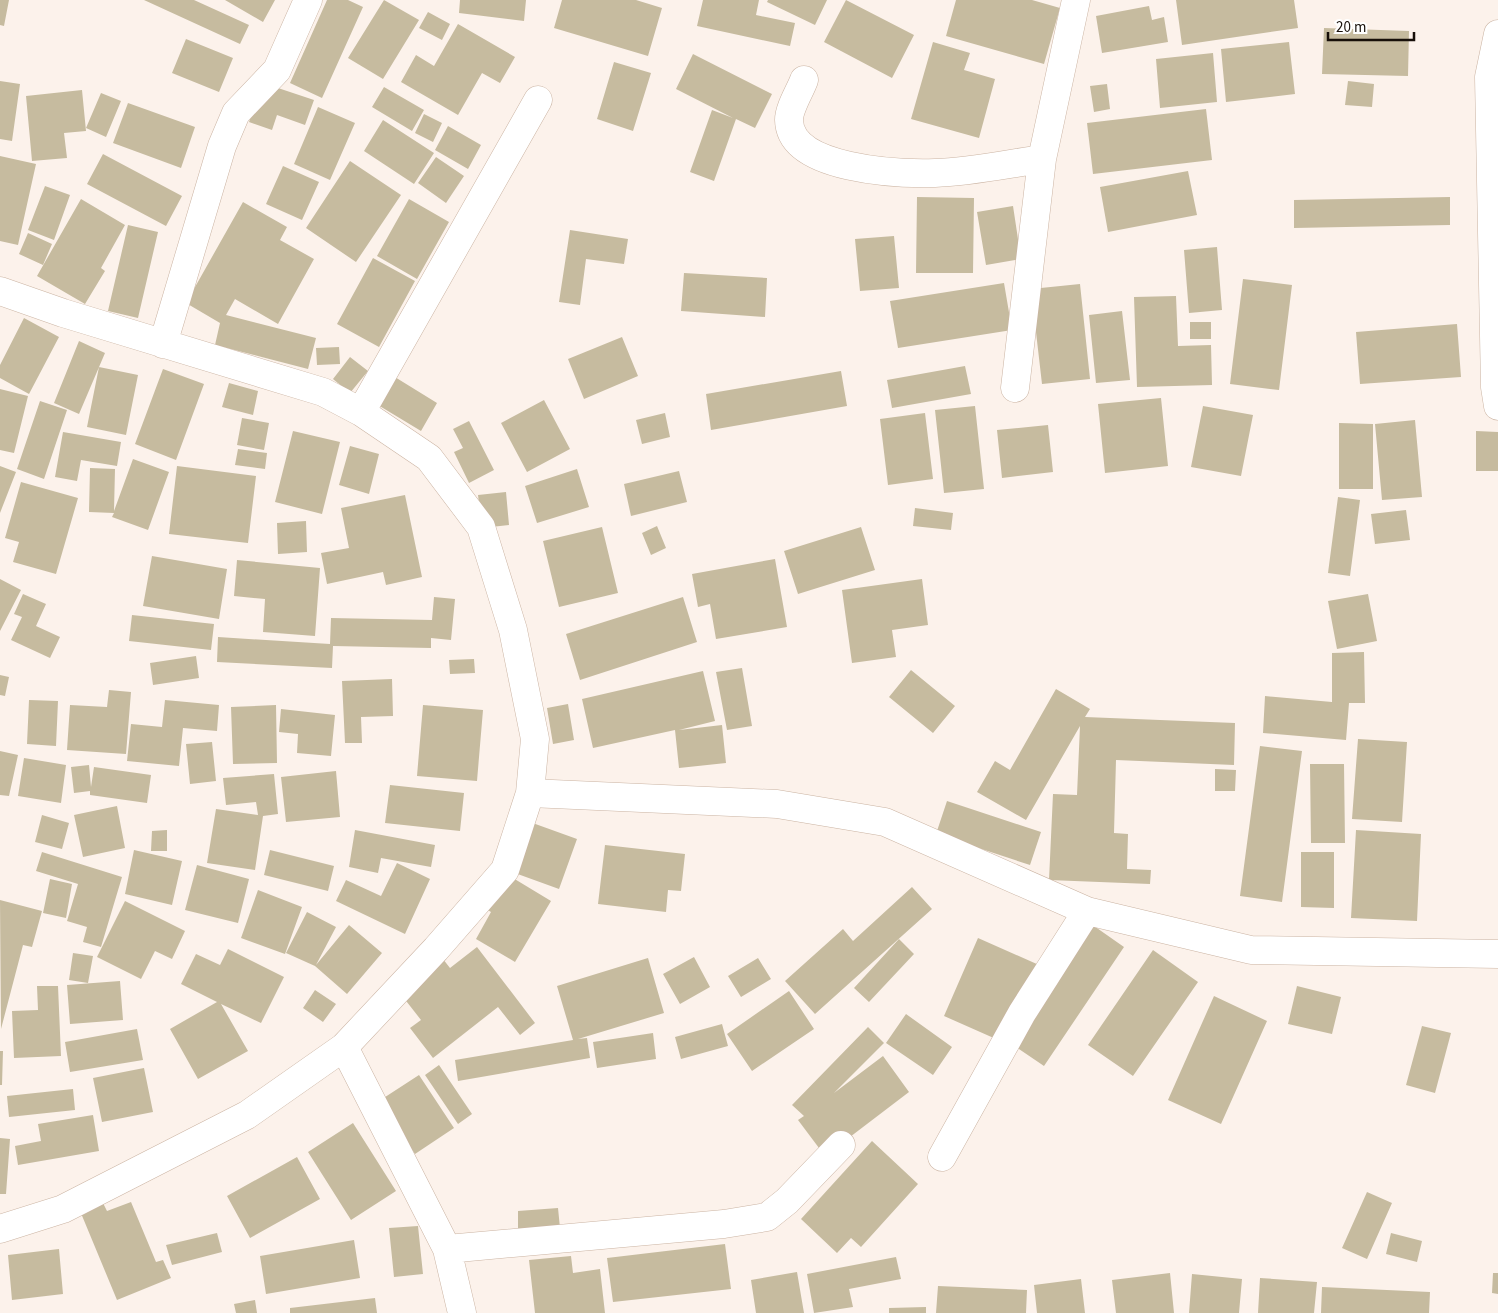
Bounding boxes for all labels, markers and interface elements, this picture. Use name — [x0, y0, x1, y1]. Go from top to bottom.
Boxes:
scale bar — [1328, 10, 1414, 42]
text: 20 m — [1336, 17, 1366, 38]

